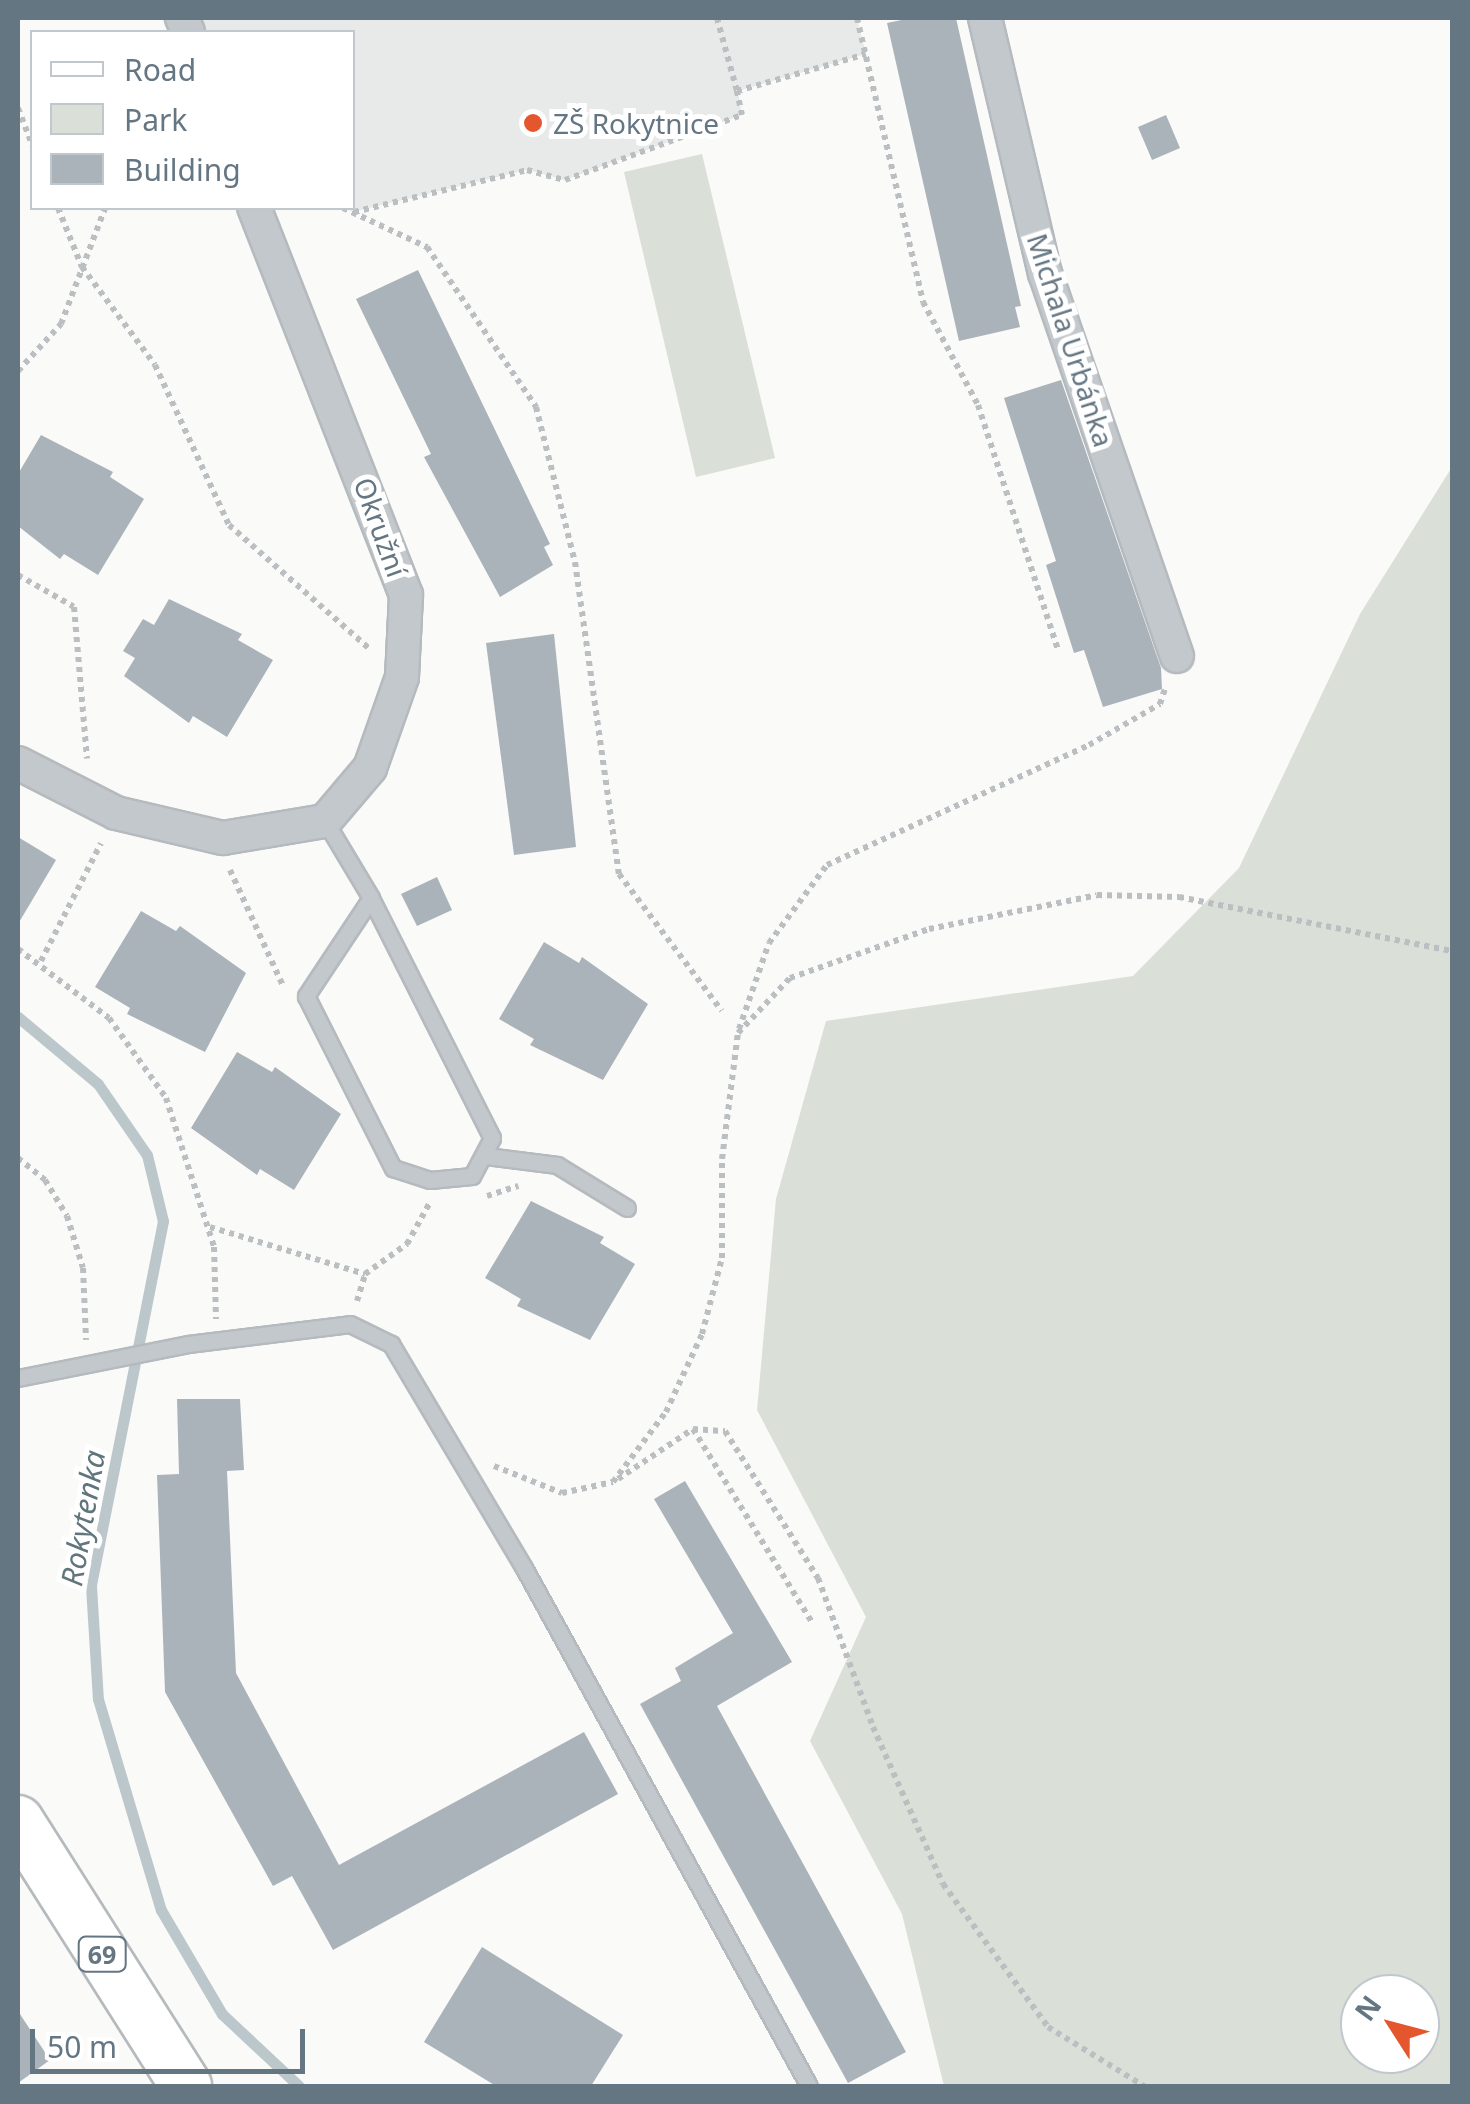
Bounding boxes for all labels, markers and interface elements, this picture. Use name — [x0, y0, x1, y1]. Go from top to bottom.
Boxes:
legend — [30, 30, 355, 210]
text: Road — [124, 49, 196, 90]
text: Park — [124, 99, 187, 140]
place label: ZŠ Rokytnice — [553, 106, 719, 140]
marker: ZŠ Rokytnice — [522, 112, 544, 134]
text: Building — [124, 149, 241, 190]
street label: Michala Urbánka — [1021, 229, 1121, 451]
street label: Okružní — [348, 473, 414, 581]
water label: Rokytenka — [53, 1447, 113, 1589]
road number: 69 — [77, 1934, 127, 1974]
north arrow — [1340, 1974, 1440, 2074]
text: N — [1345, 1987, 1389, 2028]
scale bar — [35, 2009, 310, 2071]
text: 50 m — [47, 2026, 117, 2067]

